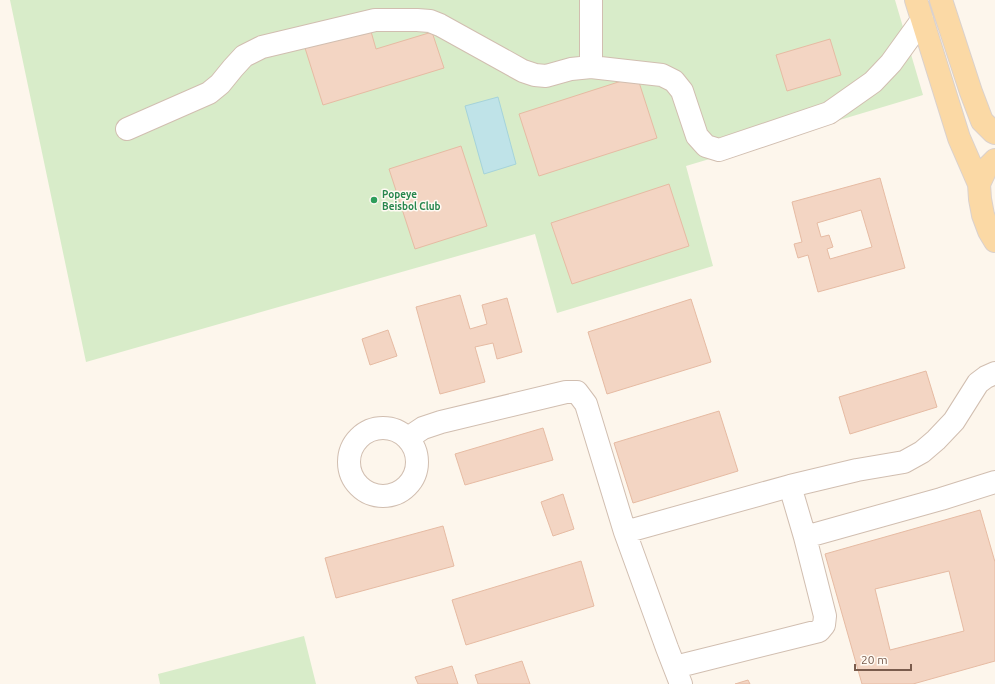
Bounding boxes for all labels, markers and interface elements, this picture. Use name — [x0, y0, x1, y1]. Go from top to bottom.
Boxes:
place label: Popeye Beisbol Club — [382, 189, 441, 212]
marker: Popeye Beisbol Club — [369, 195, 379, 205]
scale bar — [855, 646, 911, 672]
text: 20 m — [861, 653, 888, 666]

